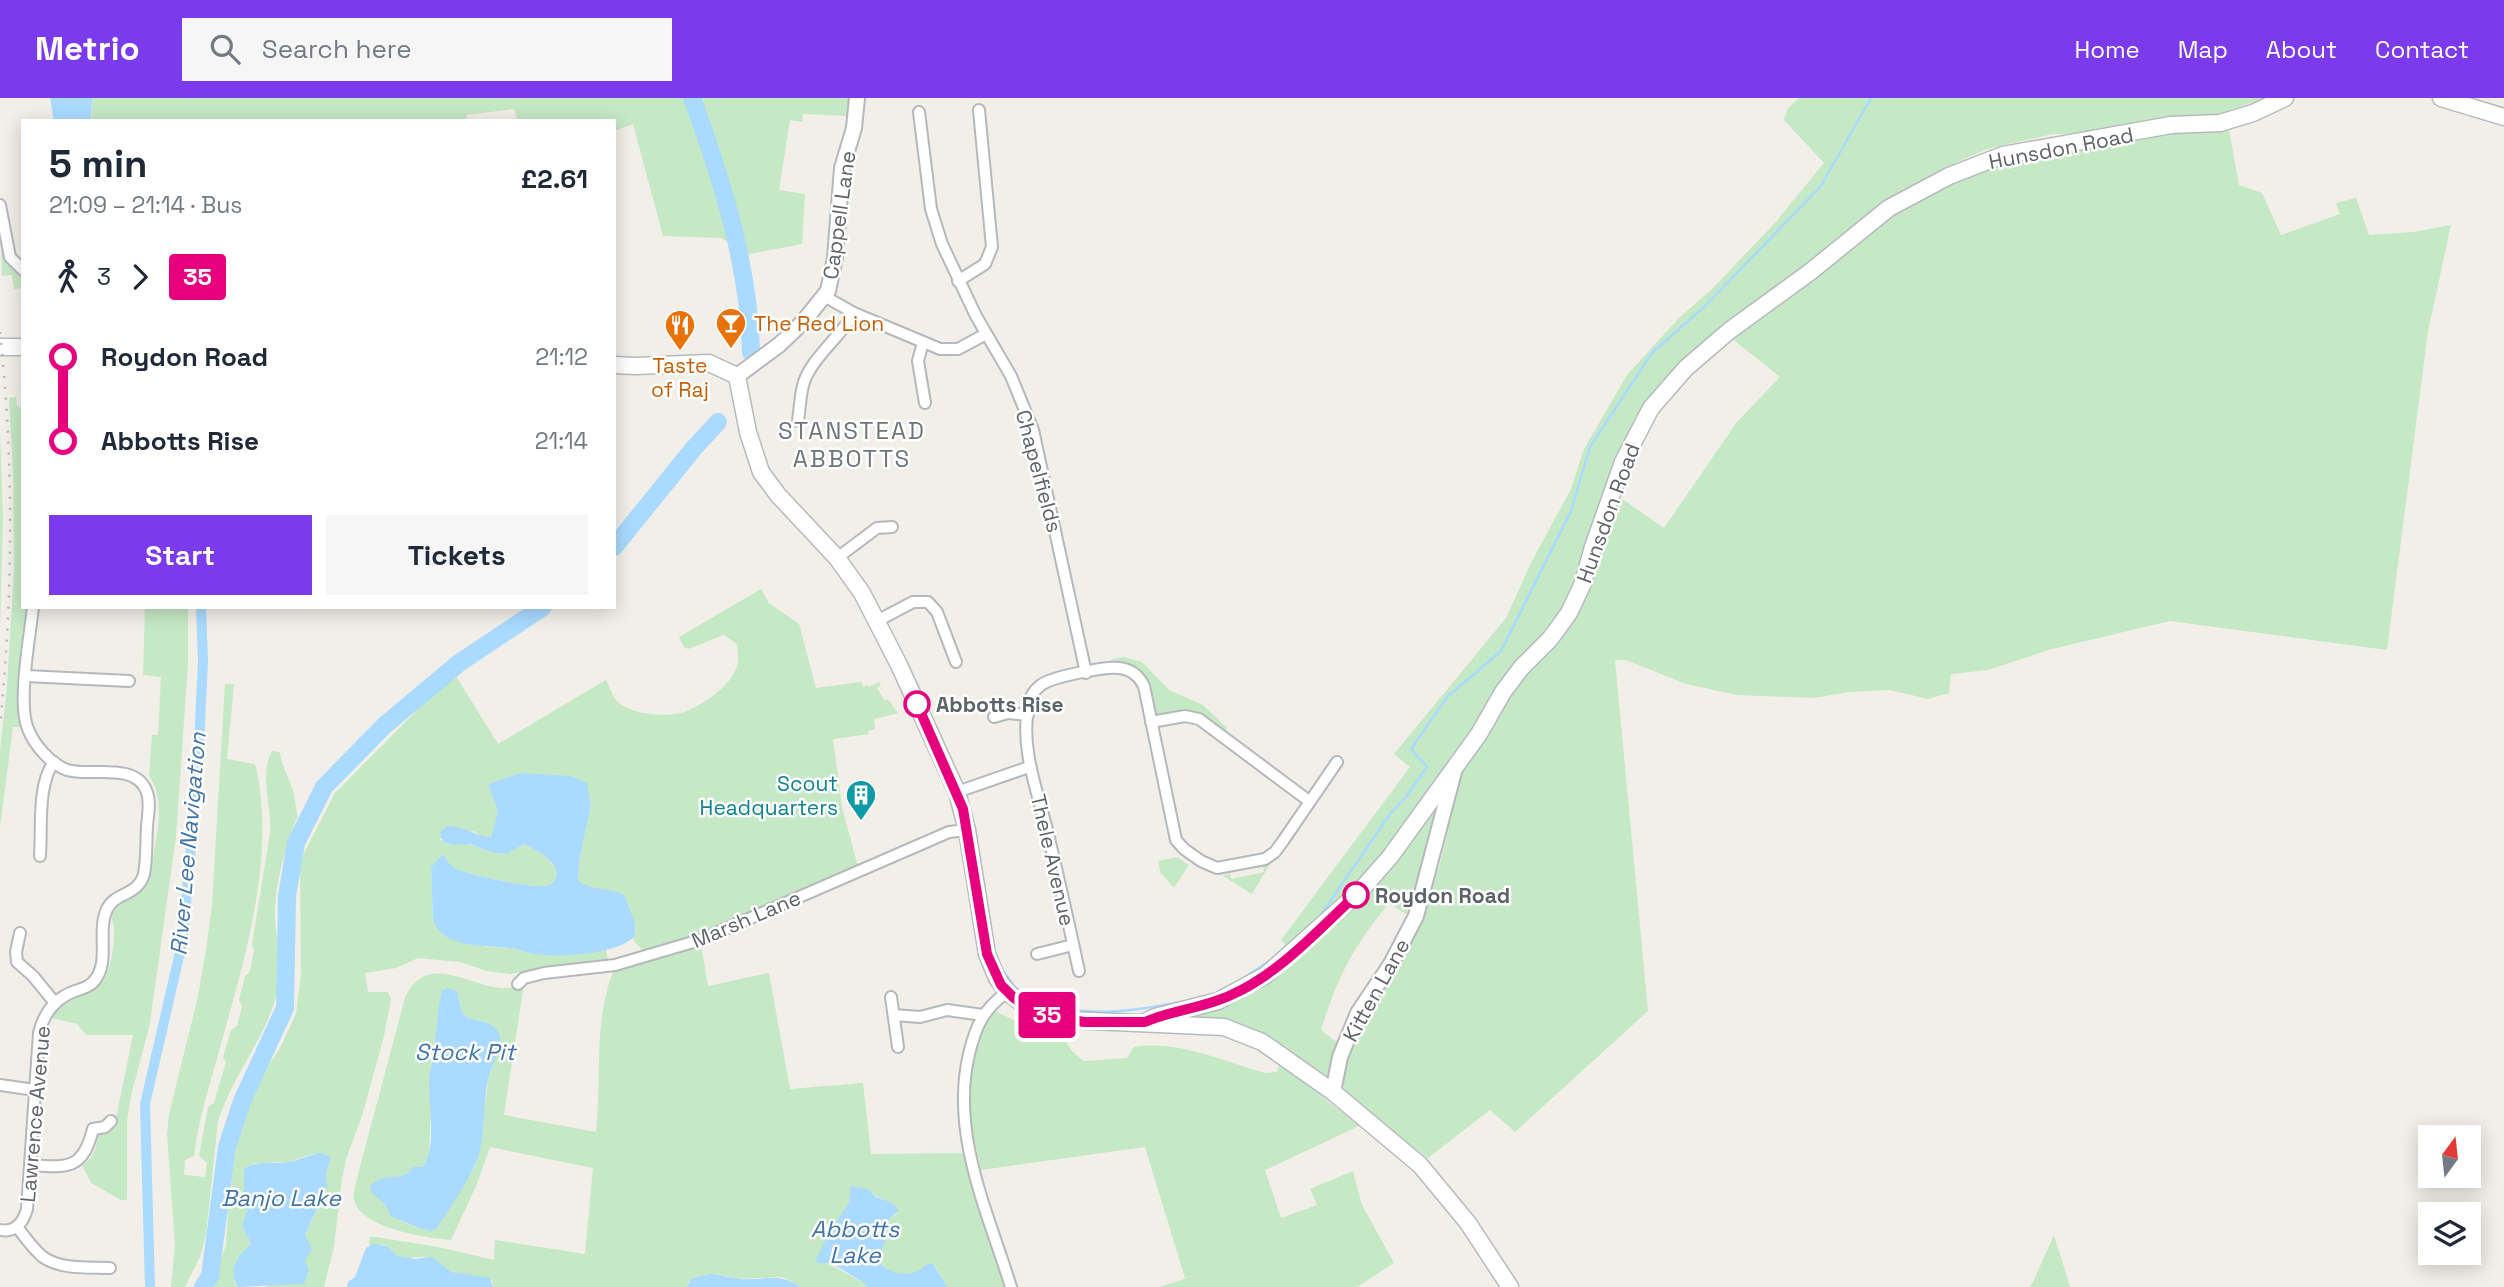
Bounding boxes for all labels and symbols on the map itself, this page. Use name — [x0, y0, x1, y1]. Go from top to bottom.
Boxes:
street label: Hunsdon Road — [1986, 121, 2136, 175]
street label: Cappell Lane — [817, 149, 861, 281]
bar icon: The Red Lion — [714, 306, 748, 350]
restaurant icon: Taste of Raj — [663, 308, 697, 352]
place label: The Red Lion — [754, 310, 884, 337]
place label: Taste of Raj — [651, 352, 709, 403]
street label: Chapelfields — [1010, 407, 1068, 535]
district label: STANSTEAD ABBOTTS — [778, 415, 926, 474]
street label: Hunsdon Road — [1570, 439, 1646, 587]
marker: Abbotts Rise — [904, 691, 930, 717]
place label: Abbotts Rise — [936, 691, 1064, 718]
water label: River Lee Navigation — [163, 730, 213, 957]
place label: Scout Headquarters — [700, 770, 838, 821]
building icon: Scout Headquarters — [844, 778, 878, 822]
street label: Thele Avenue — [1025, 791, 1081, 929]
marker: Roydon Road — [1343, 882, 1369, 908]
place label: Roydon Road — [1375, 882, 1510, 909]
street label: Marsh Lane — [687, 884, 805, 954]
street label: Kitten Lane — [1337, 934, 1415, 1046]
line badge: 35 — [1016, 992, 1078, 1038]
street label: Lawrence Avenue — [14, 1025, 56, 1203]
water label: Stock Pit — [415, 1037, 518, 1067]
north arrow — [2418, 1125, 2482, 1188]
water label: Banjo Lake — [221, 1183, 342, 1213]
water label: Abbotts Lake — [811, 1214, 900, 1270]

